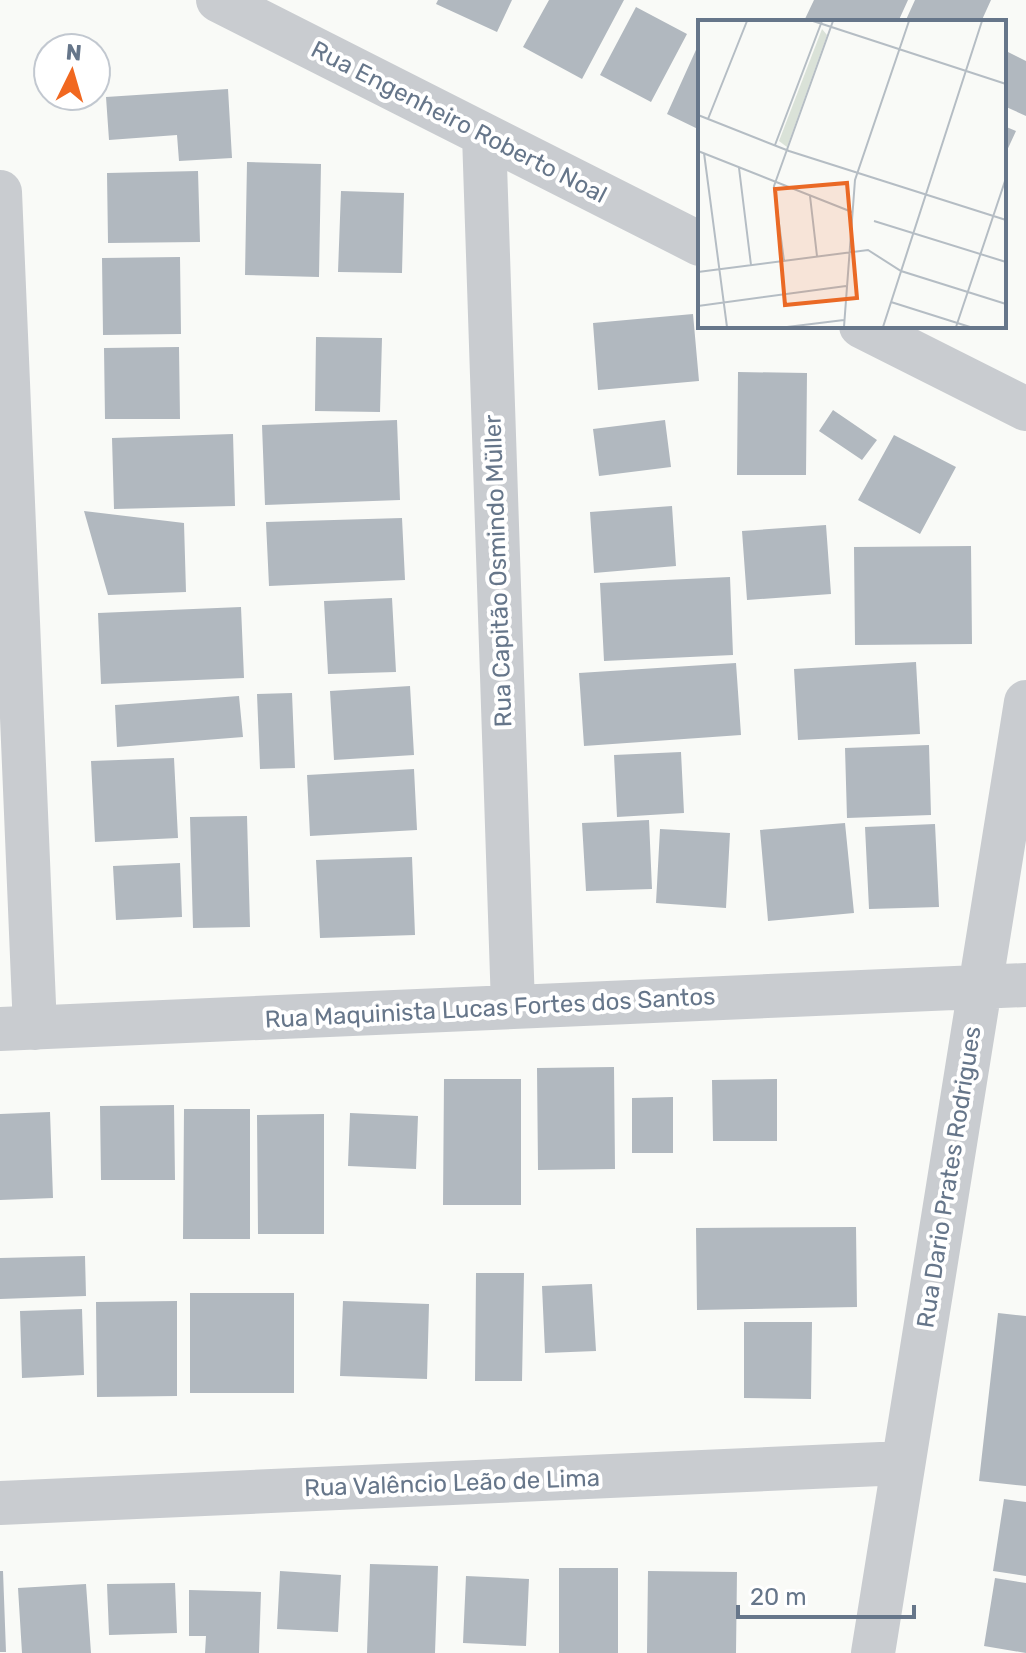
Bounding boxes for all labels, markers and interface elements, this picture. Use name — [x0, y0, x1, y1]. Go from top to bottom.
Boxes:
inset map — [698, 20, 1006, 328]
north arrow — [32, 32, 112, 112]
street label: Rua Engenheiro Roberto Noal — [307, 35, 611, 209]
text: N — [65, 38, 83, 67]
street label: Rua Capitão Osmindo Müller — [479, 414, 517, 728]
street label: Rua Maquinista Lucas Fortes dos Santos — [264, 982, 716, 1034]
street label: Rua Dario Prates Rodrigues — [911, 1024, 987, 1330]
street label: Rua Valêncio Leão de Lima — [304, 1464, 600, 1502]
scale bar — [738, 1569, 914, 1619]
text: 20 m — [750, 1583, 807, 1611]

